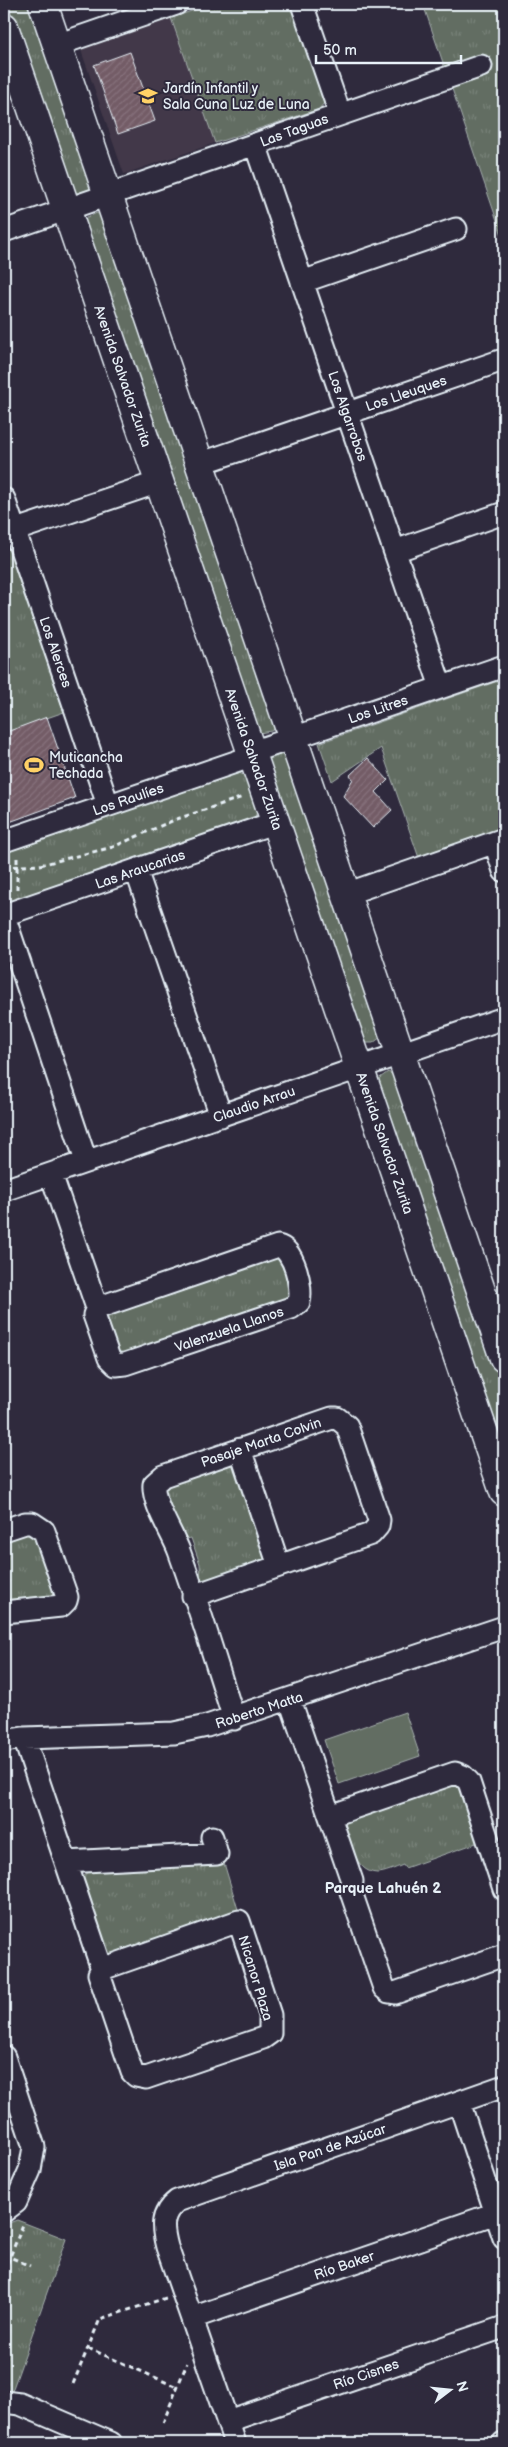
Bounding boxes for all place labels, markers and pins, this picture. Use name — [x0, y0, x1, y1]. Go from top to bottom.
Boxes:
place label: Jardín Infantil y Sala Cuna Luz de Luna — [163, 80, 310, 113]
school or university icon: Jardín Infantil y Sala Cuna Luz de Luna — [137, 85, 159, 107]
place label: Muticancha Techada — [49, 749, 123, 782]
sports icon: Muticancha Techada — [23, 754, 45, 776]

